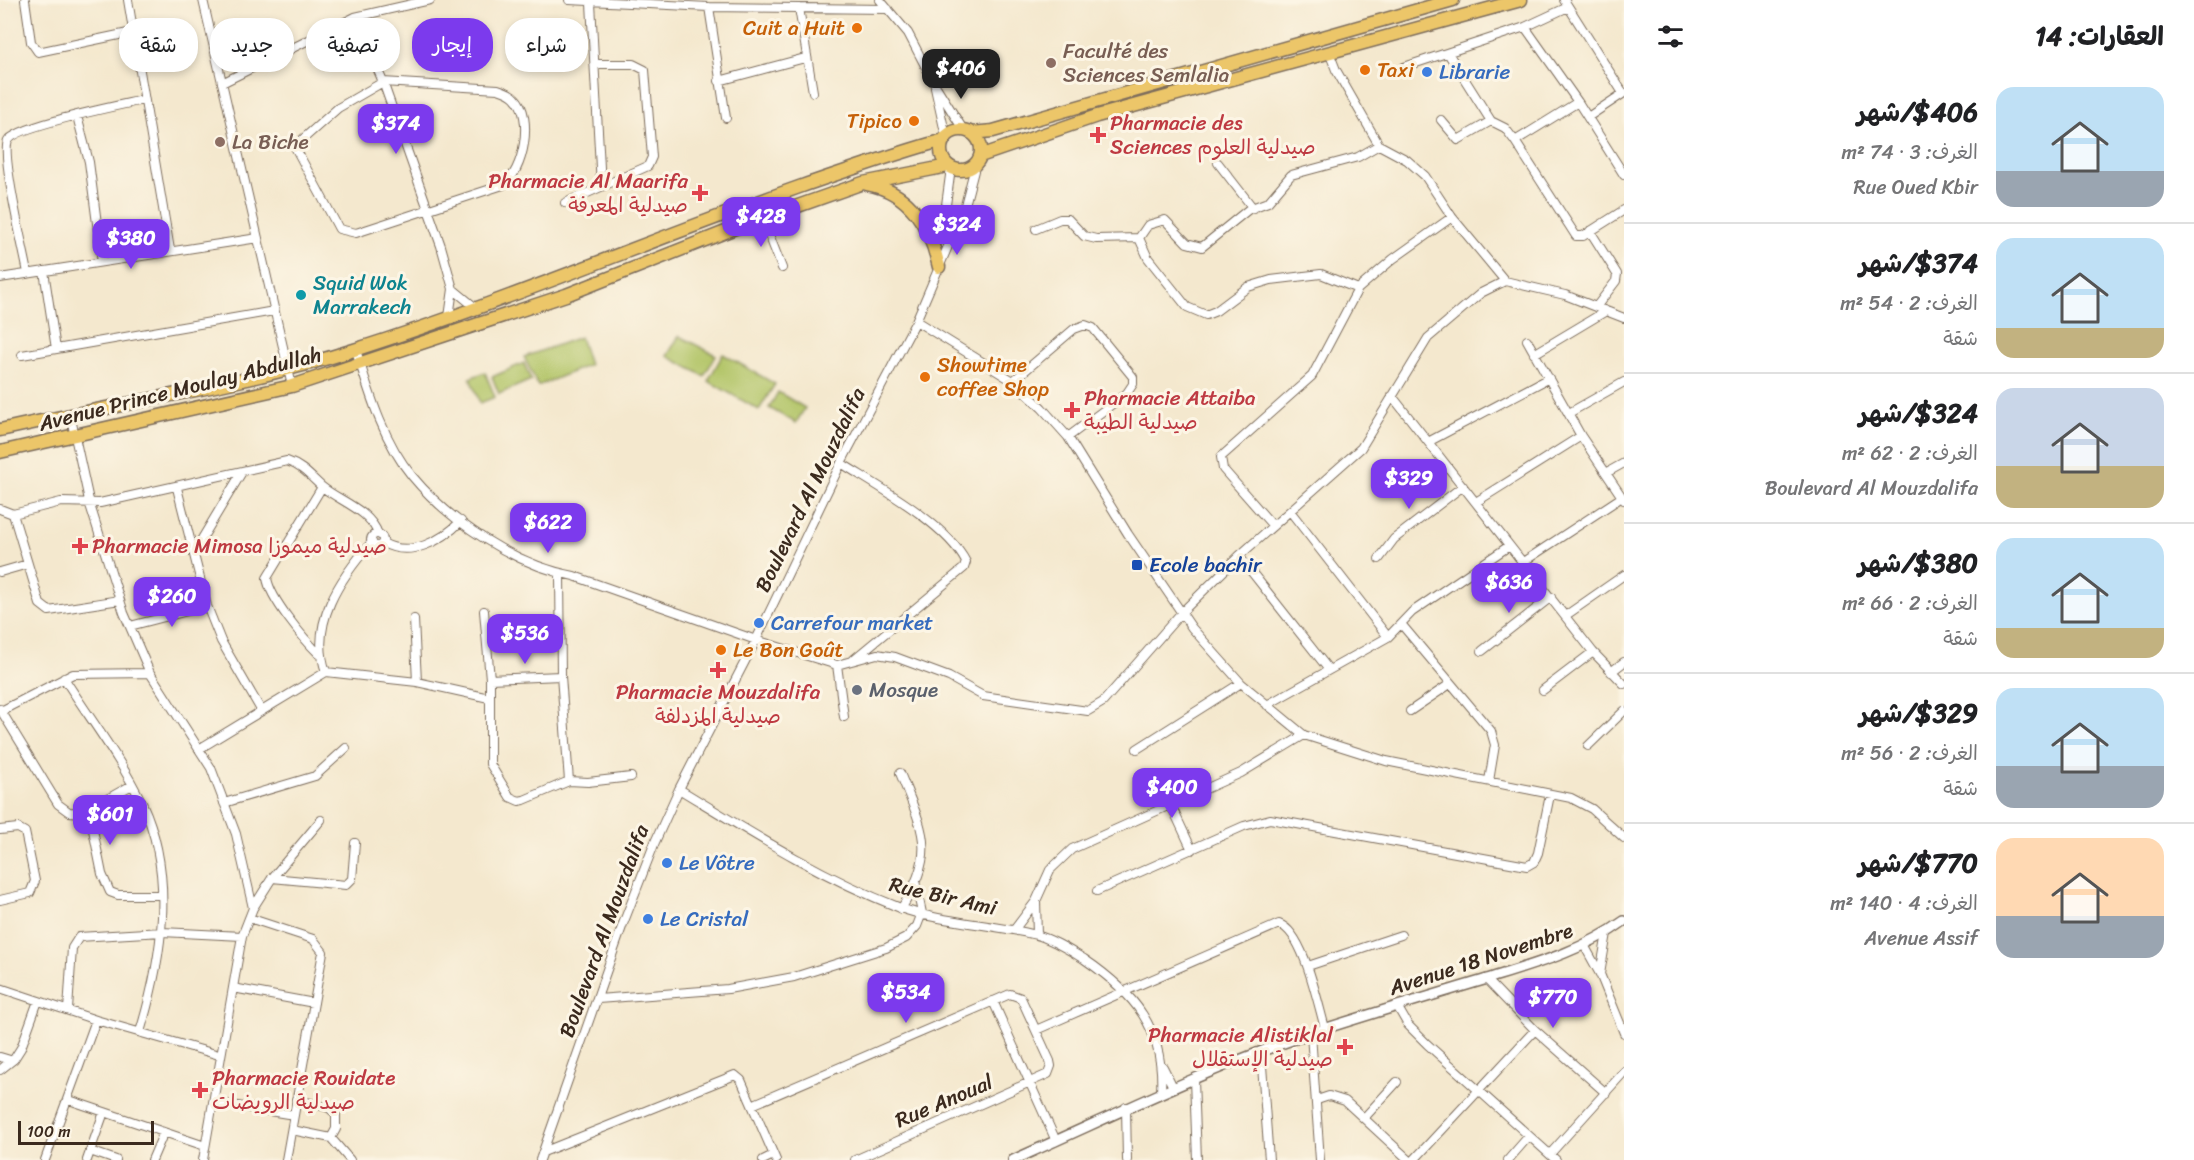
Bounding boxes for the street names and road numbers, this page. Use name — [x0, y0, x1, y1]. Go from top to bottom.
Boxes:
street label: Avenue Prince Moulay Abdullah — [34, 335, 325, 443]
street label: Boulevard Al Mouzdalifa — [744, 381, 876, 599]
street label: Boulevard Al Mouzdalifa — [548, 819, 660, 1043]
street label: Rue Bir Ami — [885, 865, 1002, 927]
street label: Avenue 18 Novembre — [1383, 911, 1578, 1007]
street label: Rue Anoual — [889, 1063, 1000, 1139]

